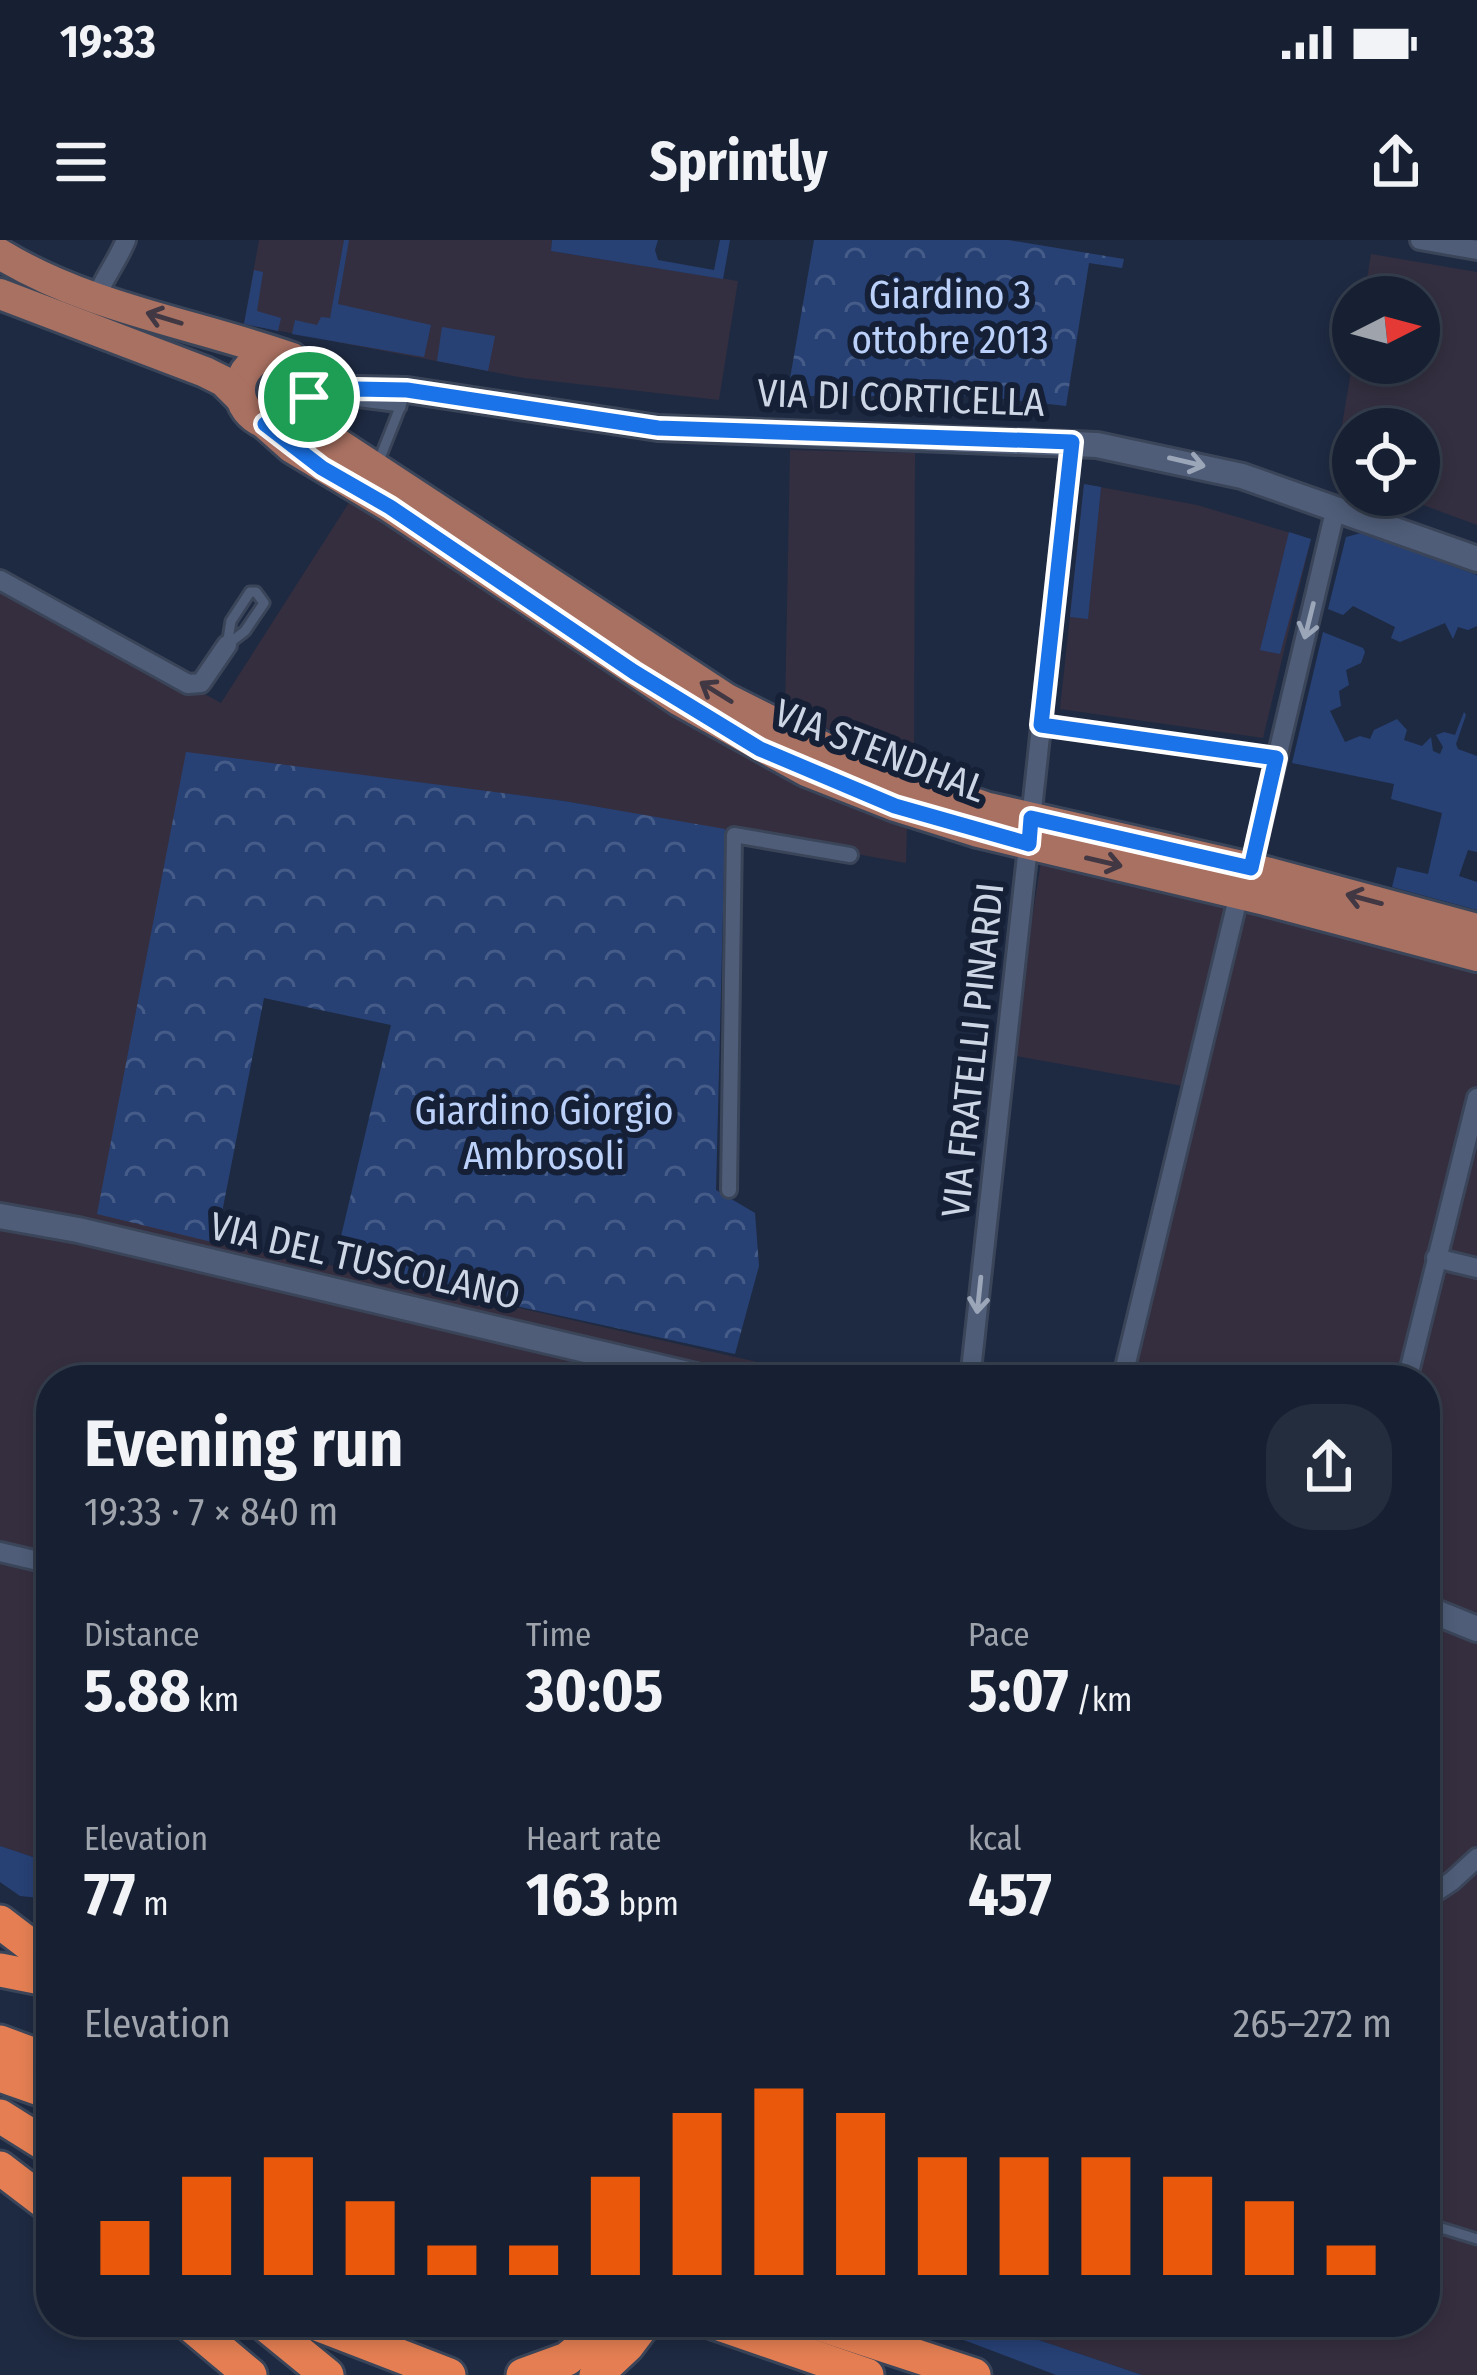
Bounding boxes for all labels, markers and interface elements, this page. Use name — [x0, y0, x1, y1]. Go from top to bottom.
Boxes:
text: 19:33 — [60, 15, 156, 69]
icon: menu — [48, 129, 114, 195]
icon: share — [1363, 129, 1429, 195]
text: Sprintly — [650, 130, 827, 194]
park label: Giardino 3 ottobre 2013 — [852, 272, 1049, 363]
north arrow — [1332, 276, 1440, 384]
map controls — [1332, 276, 1440, 516]
one-way arrow — [146, 306, 184, 328]
pin — [258, 346, 360, 448]
icon: arrive — [276, 364, 342, 430]
street label: VIA DI CORTICELLA — [757, 370, 1046, 426]
button: locate — [1332, 408, 1440, 516]
one-way arrow — [1168, 452, 1206, 475]
one-way arrow — [1296, 601, 1319, 639]
one-way arrow — [699, 680, 733, 704]
street label: VIA STENDHAL — [768, 690, 992, 812]
one-way arrow — [1085, 852, 1123, 874]
street label: VIA FRATELLI PINARDI — [933, 881, 1013, 1219]
one-way arrow — [1346, 886, 1384, 908]
park label: Giardino Giorgio Ambrosoli — [414, 1088, 674, 1179]
street label: VIA DEL TUSCOLANO — [206, 1203, 524, 1319]
one-way arrow — [967, 1275, 990, 1314]
text: Evening run — [84, 1404, 404, 1483]
button: share — [1266, 1404, 1392, 1530]
text: 19:33 · 7 × 840 m — [84, 1489, 338, 1535]
text: Distance — [84, 1615, 200, 1655]
text: Time — [526, 1615, 591, 1655]
text: Pace — [968, 1615, 1030, 1655]
text: 5.88 — [84, 1655, 191, 1727]
text: 30:05 — [526, 1655, 663, 1727]
text: 5:07 — [968, 1655, 1068, 1727]
text: km — [191, 1680, 239, 1720]
text: /km — [1068, 1680, 1132, 1720]
text: Elevation — [84, 1819, 208, 1859]
text: Heart rate — [526, 1819, 662, 1859]
text: kcal — [968, 1819, 1021, 1859]
text: 77 — [84, 1859, 135, 1931]
text: 163 — [526, 1859, 611, 1931]
text: 457 — [968, 1859, 1052, 1931]
text: m — [135, 1884, 169, 1924]
text: bpm — [611, 1884, 679, 1924]
text: Elevation — [84, 2001, 231, 2047]
text: 265–272 m — [1233, 2001, 1392, 2047]

